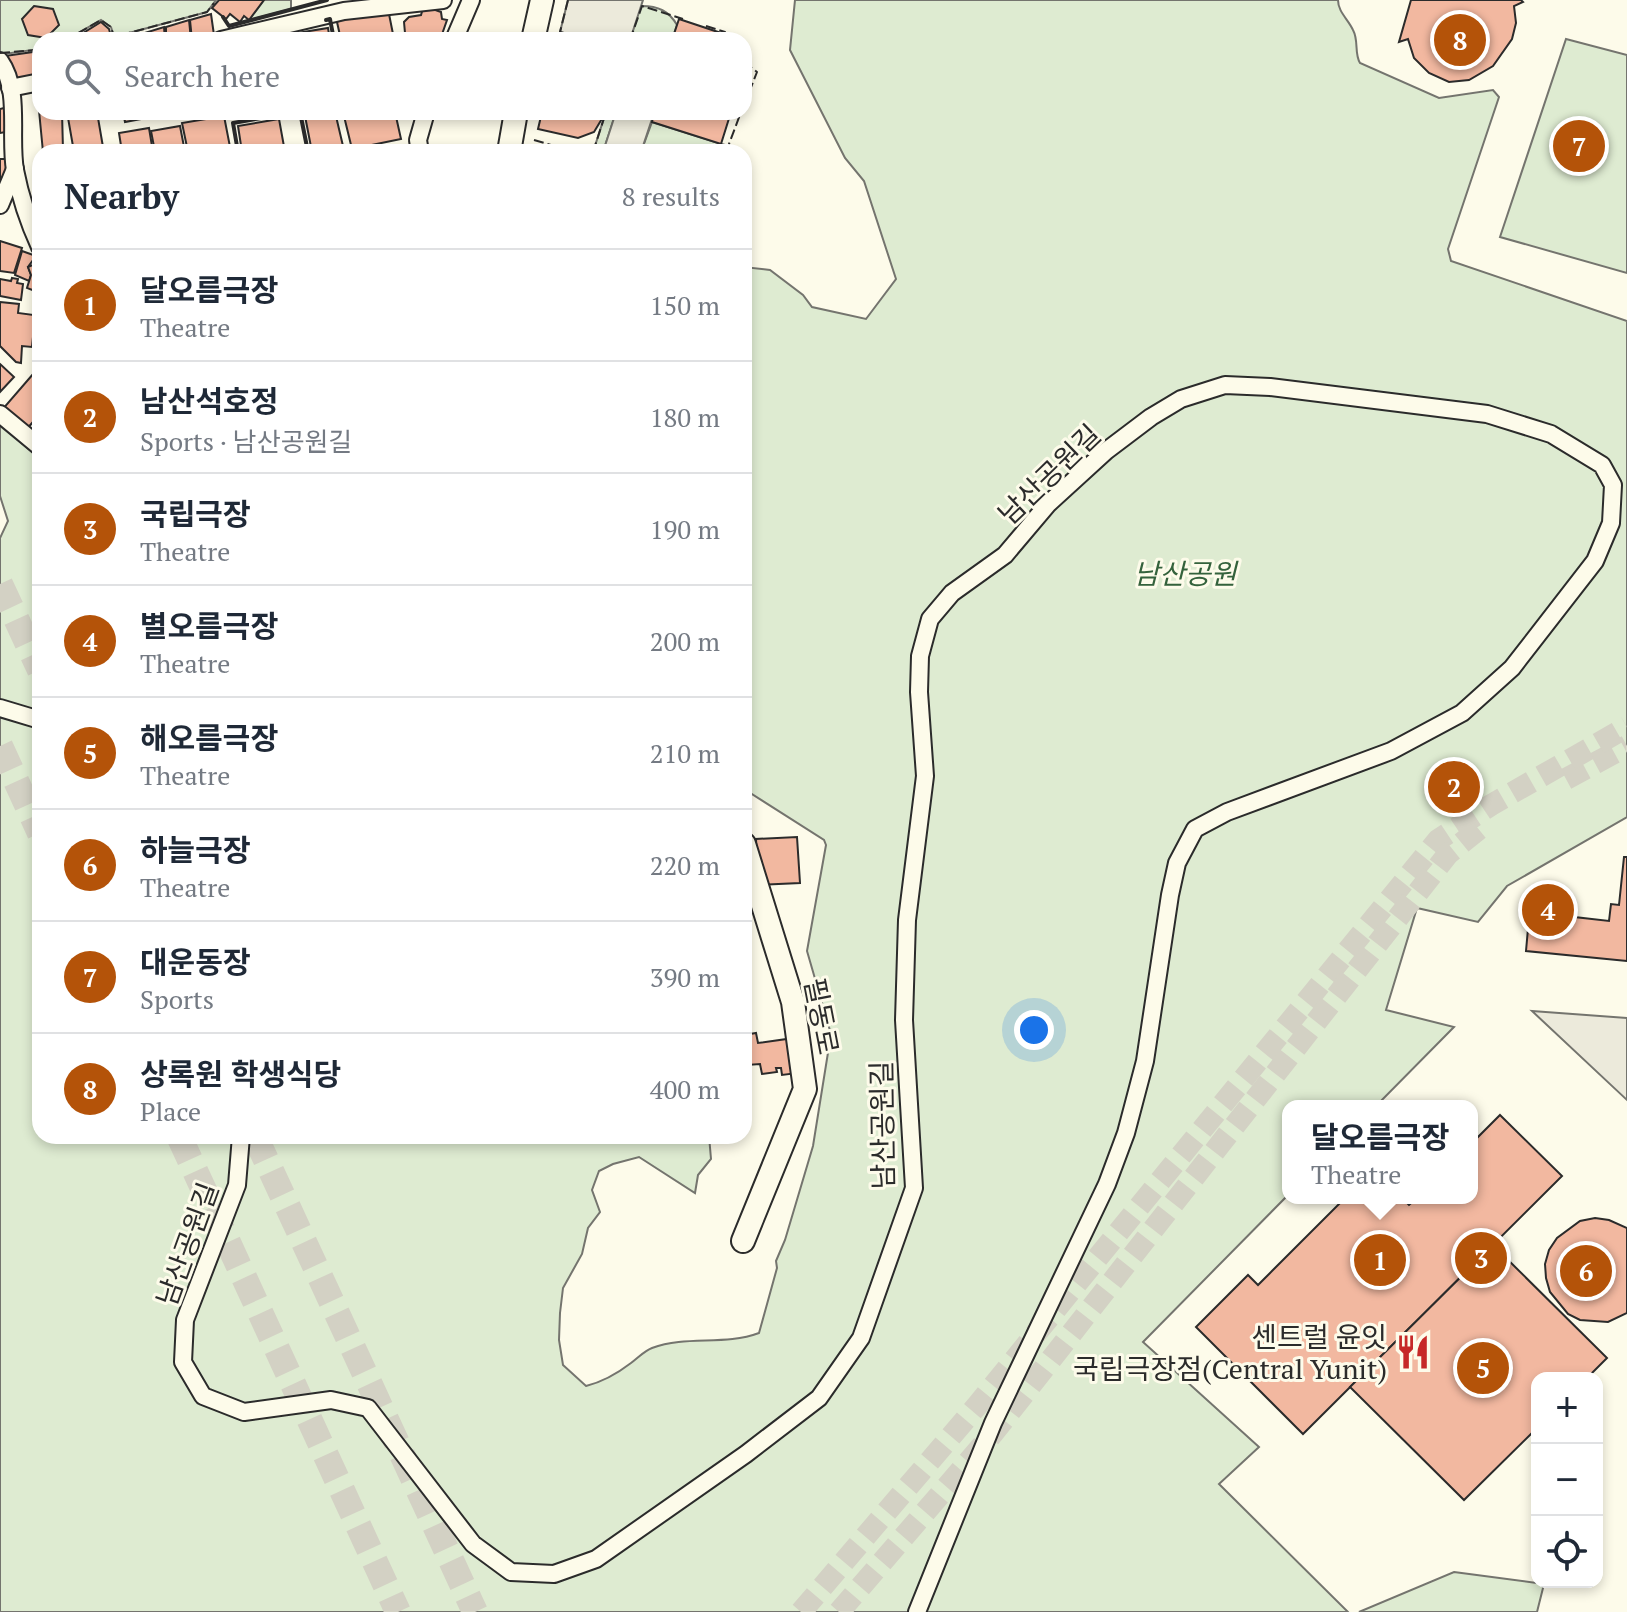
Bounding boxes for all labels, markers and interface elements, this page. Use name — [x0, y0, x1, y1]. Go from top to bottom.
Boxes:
pin: 8 — [1434, 10, 1486, 70]
search box — [32, 32, 752, 120]
icon: search — [60, 54, 104, 98]
text: Search here — [124, 56, 280, 96]
pin: 7 — [1553, 116, 1605, 176]
text: Nearby — [64, 174, 179, 219]
text: 8 results — [622, 179, 720, 213]
text: 달오름극장 — [140, 270, 278, 310]
text: 1 — [83, 288, 97, 322]
text: 150 m — [650, 288, 720, 322]
text: Theatre — [140, 310, 230, 344]
text: 남산석호정 — [140, 381, 278, 421]
text: 2 — [83, 400, 97, 434]
text: 180 m — [650, 400, 720, 434]
street label: 남산공원길 — [990, 416, 1108, 532]
text: Sports · 남산공원길 — [140, 424, 352, 458]
text: 국립극장 — [140, 494, 250, 534]
text: 3 — [83, 512, 97, 546]
text: 190 m — [650, 512, 720, 546]
text: Theatre — [140, 534, 230, 568]
park label: 남산공원 — [1133, 555, 1239, 592]
text: 별오름극장 — [140, 606, 278, 646]
text: 4 — [83, 624, 97, 658]
text: 200 m — [650, 624, 720, 658]
text: Theatre — [140, 646, 230, 680]
text: 해오름극장 — [140, 718, 278, 758]
text: 5 — [83, 736, 97, 770]
text: 210 m — [650, 736, 720, 770]
pin: 2 — [1428, 757, 1480, 817]
text: Theatre — [140, 758, 230, 792]
text: 하늘극장 — [140, 830, 250, 870]
text: 6 — [83, 848, 97, 882]
text: 220 m — [650, 848, 720, 882]
text: Theatre — [140, 870, 230, 904]
pin: 4 — [1522, 880, 1574, 940]
text: 대운동장 — [140, 942, 250, 982]
text: 7 — [83, 960, 97, 994]
text: 390 m — [650, 960, 720, 994]
street label: 필동로 — [796, 975, 848, 1057]
text: Sports — [140, 982, 214, 1016]
your location — [1014, 1010, 1054, 1050]
text: 상록원 학생식당 — [140, 1054, 341, 1094]
street label: 남산공원길 — [862, 1060, 902, 1190]
text: 8 — [83, 1072, 97, 1106]
text: 400 m — [650, 1072, 720, 1106]
text: Place — [140, 1094, 201, 1128]
popup — [1282, 1100, 1478, 1204]
text: 달오름극장 — [1311, 1117, 1449, 1157]
text: Theatre — [1311, 1157, 1401, 1191]
street label: 남산공원길 — [148, 1177, 226, 1311]
pin: 3 — [1455, 1228, 1507, 1288]
pin: 1 — [1354, 1230, 1406, 1290]
pin: 6 — [1560, 1241, 1612, 1301]
place label: 센트럴 윤잇 국립극장점(Central Yunit) — [1073, 1318, 1387, 1387]
restaurant icon: 센트럴 윤잇 국립극장점(Central Yunit) — [1394, 1333, 1432, 1371]
pin: 5 — [1457, 1338, 1509, 1398]
map controls — [1531, 1372, 1603, 1588]
button: + — [1531, 1372, 1603, 1444]
button: − — [1531, 1444, 1603, 1516]
button: locate — [1531, 1516, 1603, 1588]

